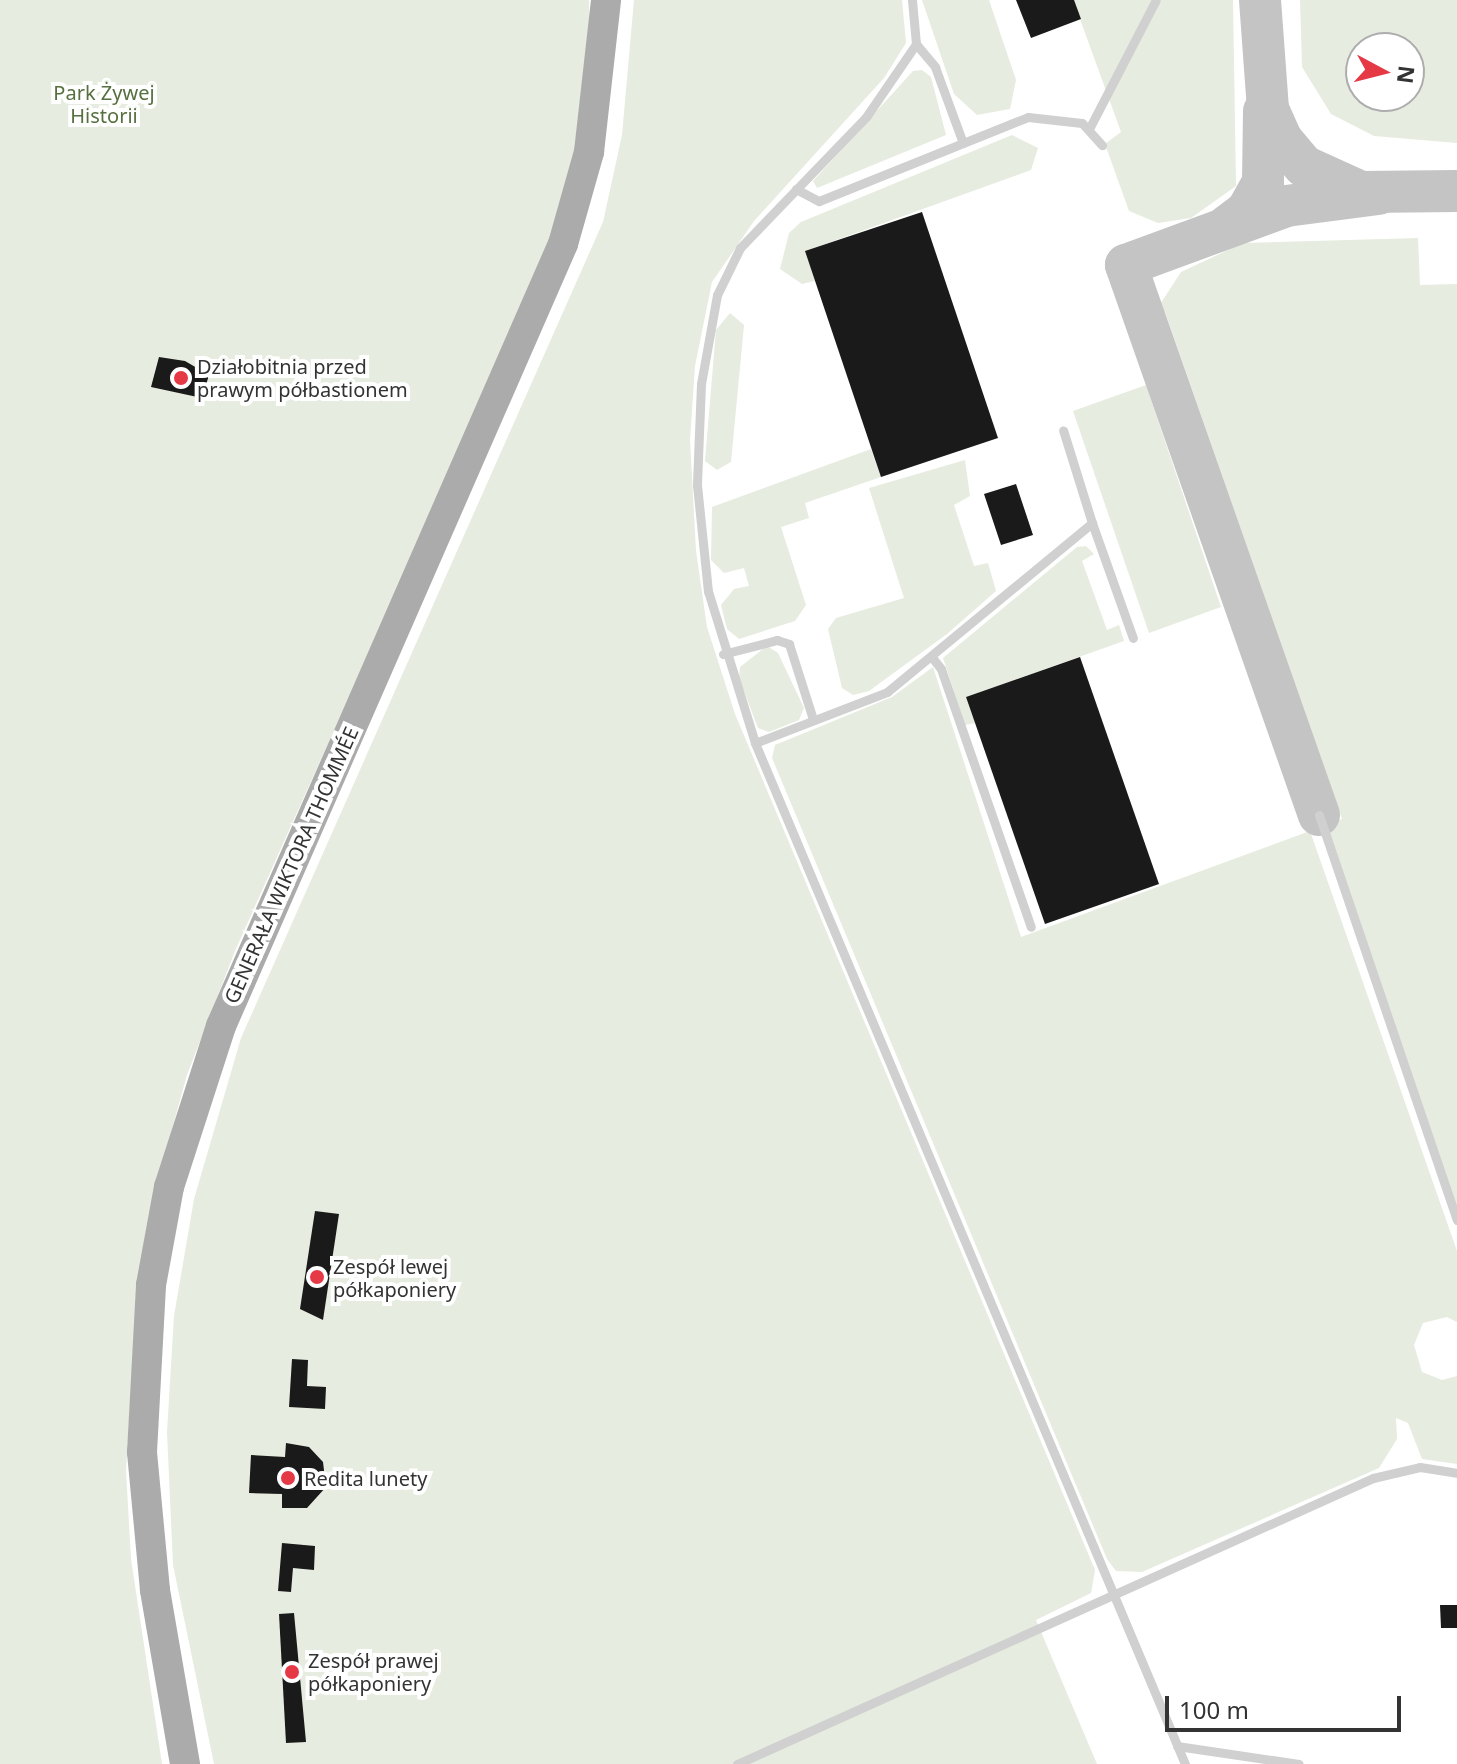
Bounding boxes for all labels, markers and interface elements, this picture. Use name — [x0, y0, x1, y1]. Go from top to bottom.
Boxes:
north arrow — [1345, 32, 1425, 112]
text: N — [1391, 64, 1423, 85]
park label: Park Żywej Historii — [53, 81, 155, 128]
place label: Działobitnia przed prawym półbastionem — [197, 354, 408, 401]
marker: Działobitnia przed prawym półbastionem — [172, 369, 190, 387]
street label: GENERAŁA WIKTORA THOMMÉE — [219, 723, 363, 1007]
place label: Zespół lewej półkaponiery — [333, 1254, 456, 1301]
marker: Zespół lewej półkaponiery — [308, 1268, 326, 1286]
place label: Redita lunety — [304, 1466, 427, 1490]
marker: Redita lunety — [279, 1469, 297, 1487]
place label: Zespół prawej półkaponiery — [308, 1648, 439, 1695]
marker: Zespół prawej półkaponiery — [283, 1663, 301, 1681]
scale bar — [1169, 1680, 1405, 1730]
text: 100 m — [1179, 1693, 1249, 1726]

